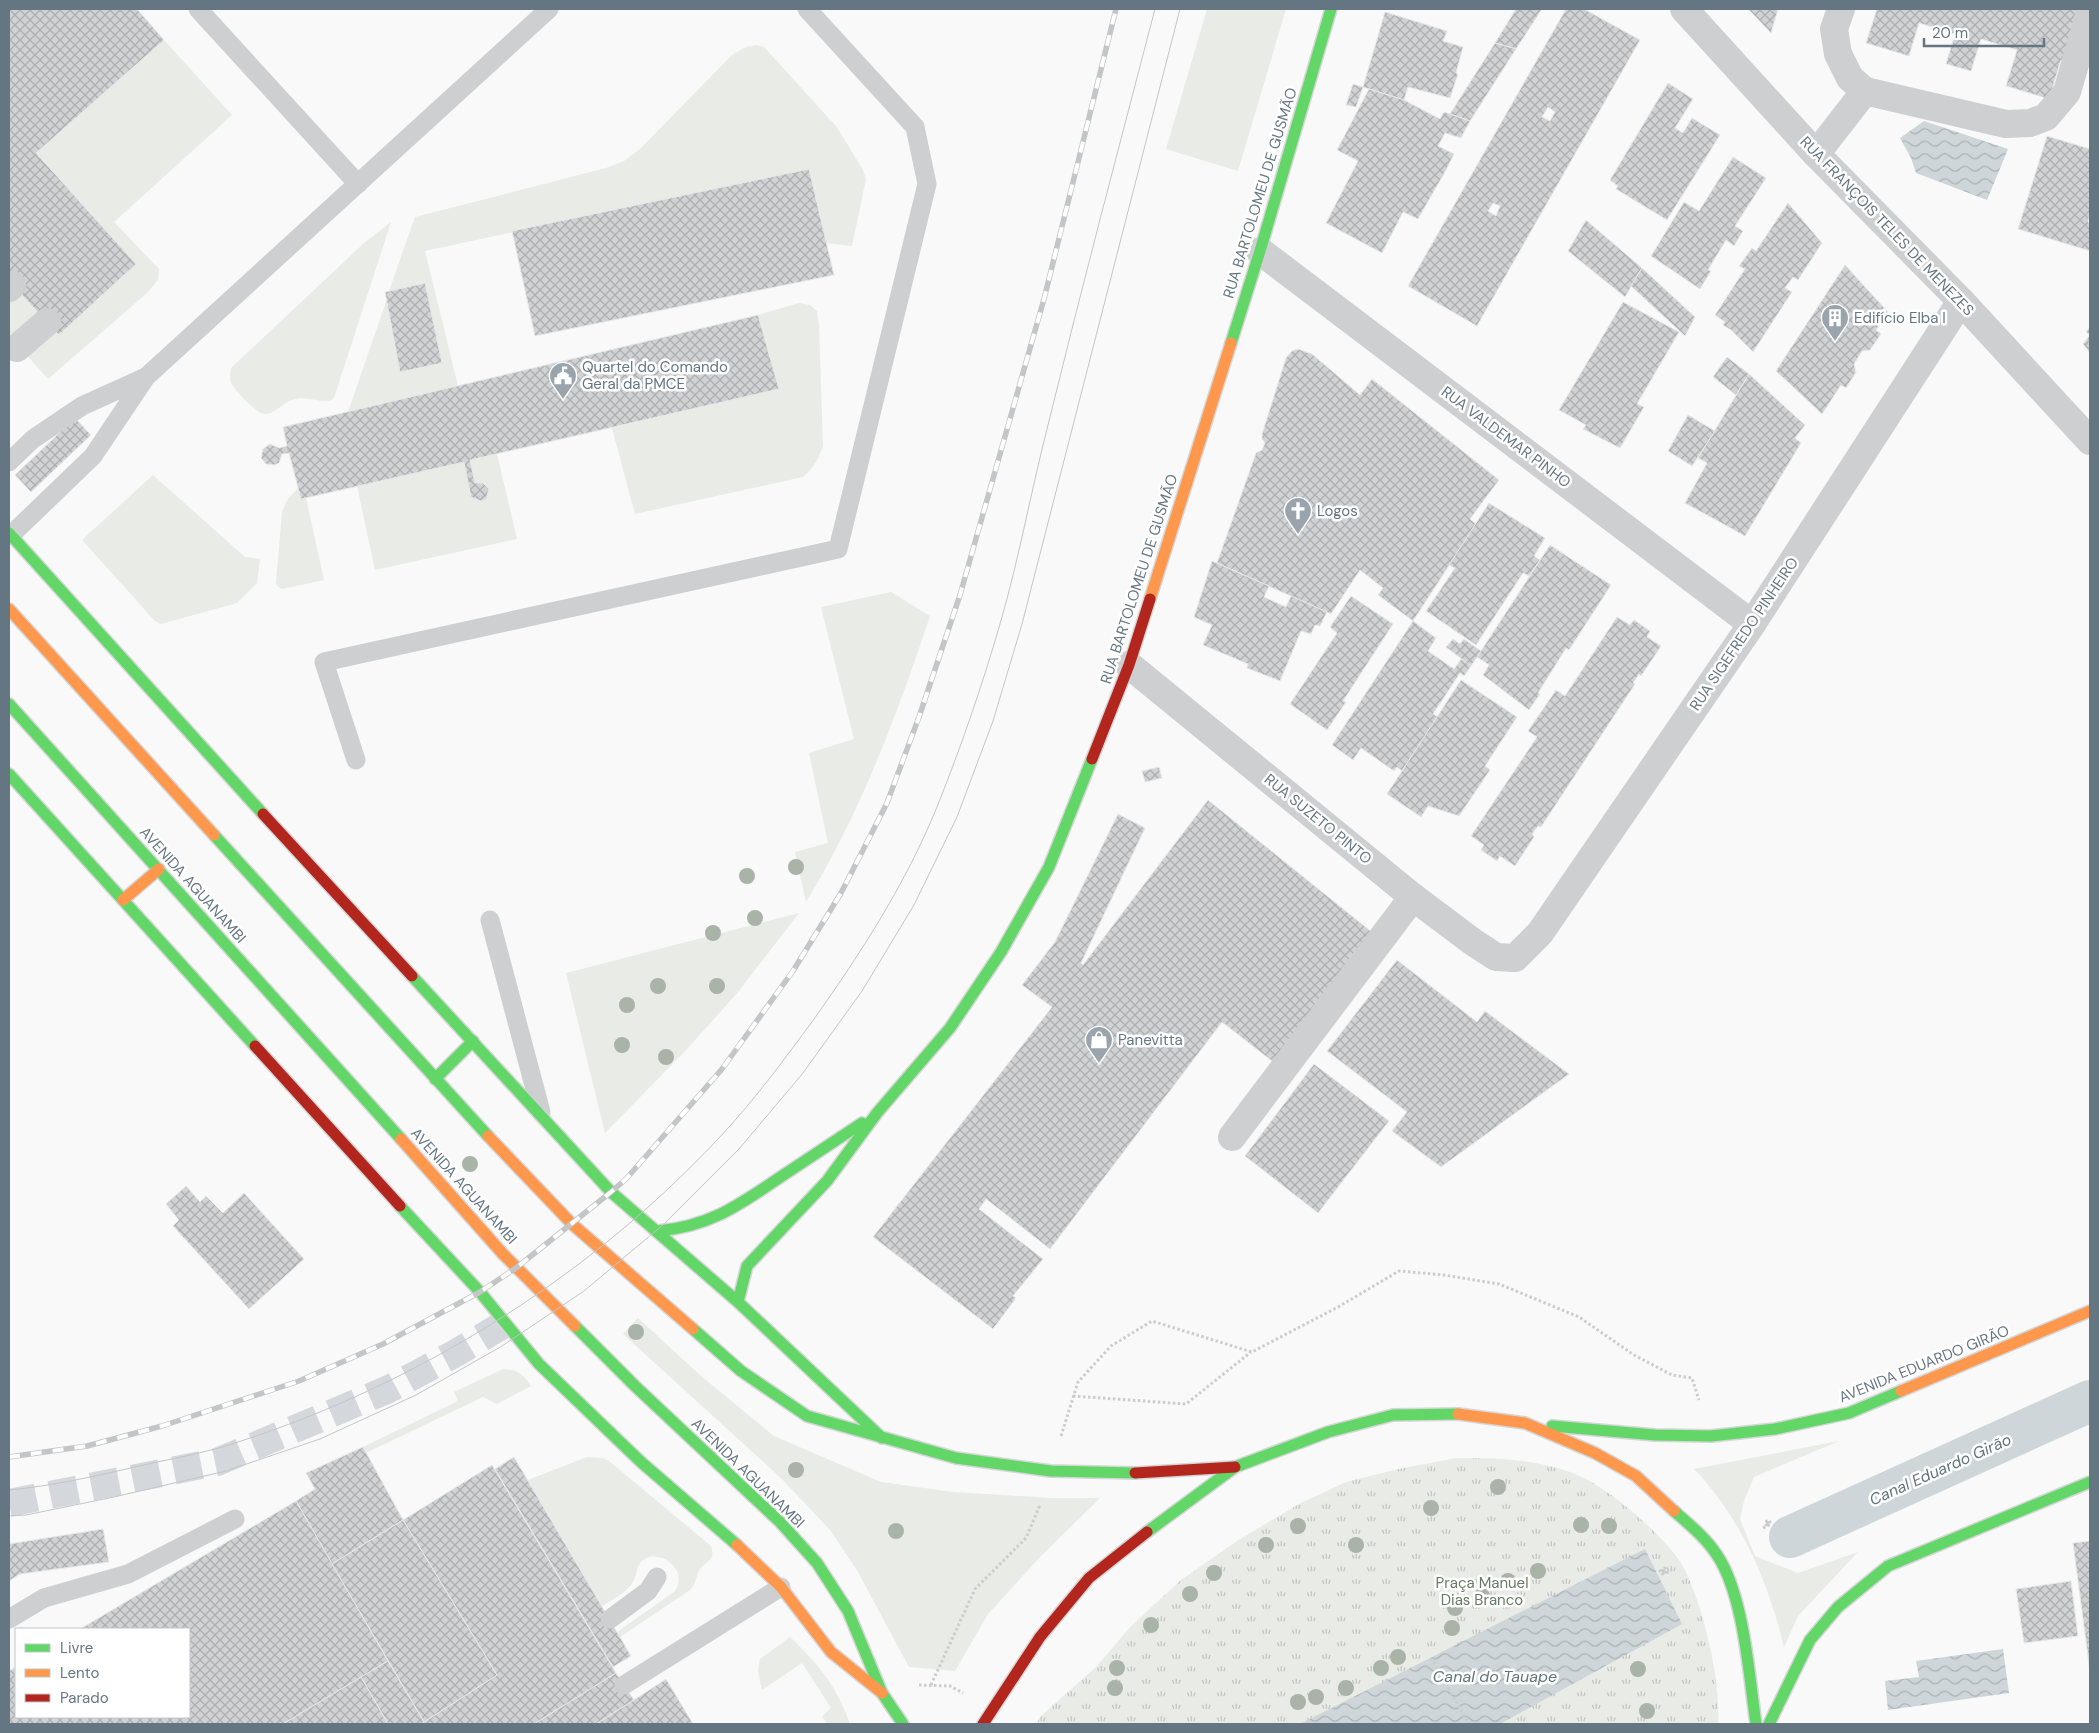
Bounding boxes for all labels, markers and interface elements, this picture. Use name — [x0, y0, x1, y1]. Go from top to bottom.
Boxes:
scale bar — [1924, 15, 2044, 47]
text: 20 m — [1932, 23, 1968, 43]
street label: RUA BARTOLOMEU DE GUSMÃO — [1218, 85, 1302, 301]
street label: RUA FRANÇOIS TELES DE MENEZES — [1796, 132, 1978, 320]
building icon: Edifício Elba I — [1820, 303, 1850, 342]
place label: Edifício Elba I — [1854, 308, 1946, 328]
place label: Quartel do Comando Geral da PMCE — [582, 357, 728, 394]
public building icon: Quartel do Comando Geral da PMCE — [548, 361, 578, 400]
street label: RUA VALDEMAR PINHO — [1437, 382, 1575, 492]
street label: RUA BARTOLOMEU DE GUSMÃO — [1096, 472, 1182, 686]
church icon: Logos — [1283, 496, 1313, 535]
place label: Logos — [1317, 501, 1358, 521]
street label: RUA SIGEFREDO PINHEIRO — [1685, 553, 1803, 715]
street label: RUA SUZETO PINTO — [1260, 769, 1376, 869]
street label: AVENIDA AGUANAMBI — [135, 823, 251, 947]
shop icon: Panevitta — [1084, 1025, 1114, 1064]
place label: Panevitta — [1118, 1030, 1183, 1050]
street label: AVENIDA AGUANAMBI — [406, 1124, 522, 1248]
street label: AVENIDA EDUARDO GIRÃO — [1836, 1321, 2012, 1407]
street label: AVENIDA AGUANAMBI — [687, 1414, 809, 1532]
water label: Canal Eduardo Girão — [1866, 1429, 2014, 1510]
park label: Praça Manuel Dias Branco — [1436, 1573, 1529, 1610]
legend — [15, 1628, 190, 1718]
text: Livre — [60, 1638, 93, 1658]
text: Lento — [60, 1663, 99, 1683]
water label: Canal do Tauape — [1433, 1666, 1557, 1687]
text: Parado — [60, 1688, 109, 1708]

